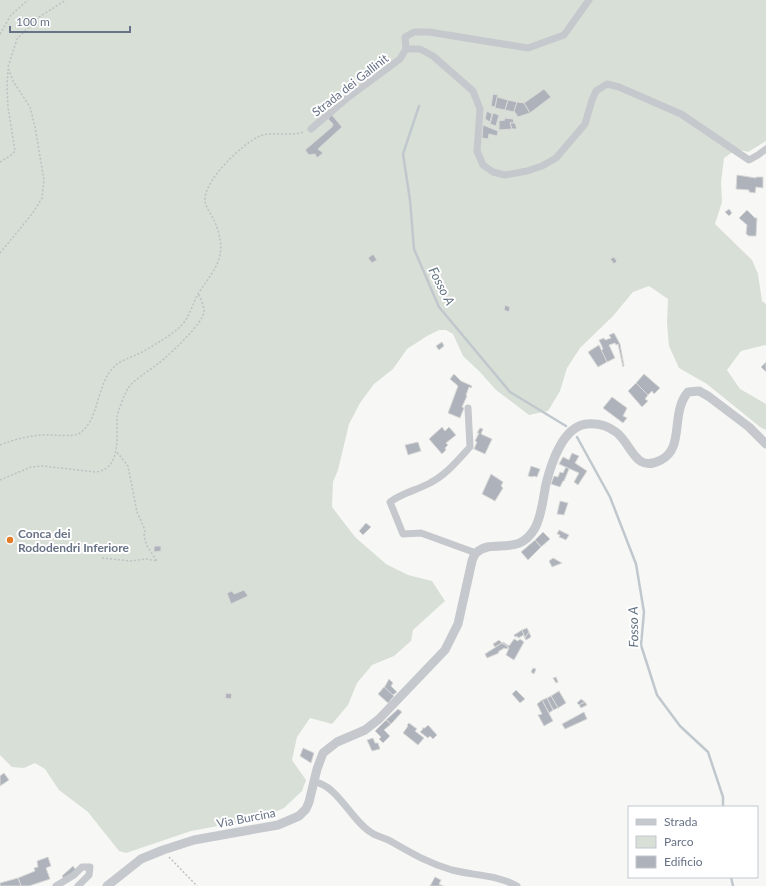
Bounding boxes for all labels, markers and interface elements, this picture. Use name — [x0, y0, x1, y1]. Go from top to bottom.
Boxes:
scale bar — [10, 8, 130, 34]
text: 100 m — [16, 14, 50, 29]
street label: Strada dei Gallinit — [309, 50, 392, 119]
water label: Fosso A — [426, 264, 458, 308]
place label: Conca dei Rododendri Inferiore — [18, 526, 130, 555]
marker: Conca dei Rododendri Inferiore — [5, 535, 15, 545]
water label: Fosso A — [625, 606, 641, 648]
street label: Via Burcina — [215, 805, 277, 831]
legend — [628, 806, 758, 878]
text: Strada — [664, 814, 697, 829]
text: Parco — [664, 834, 694, 849]
text: Edificio — [664, 854, 703, 869]

